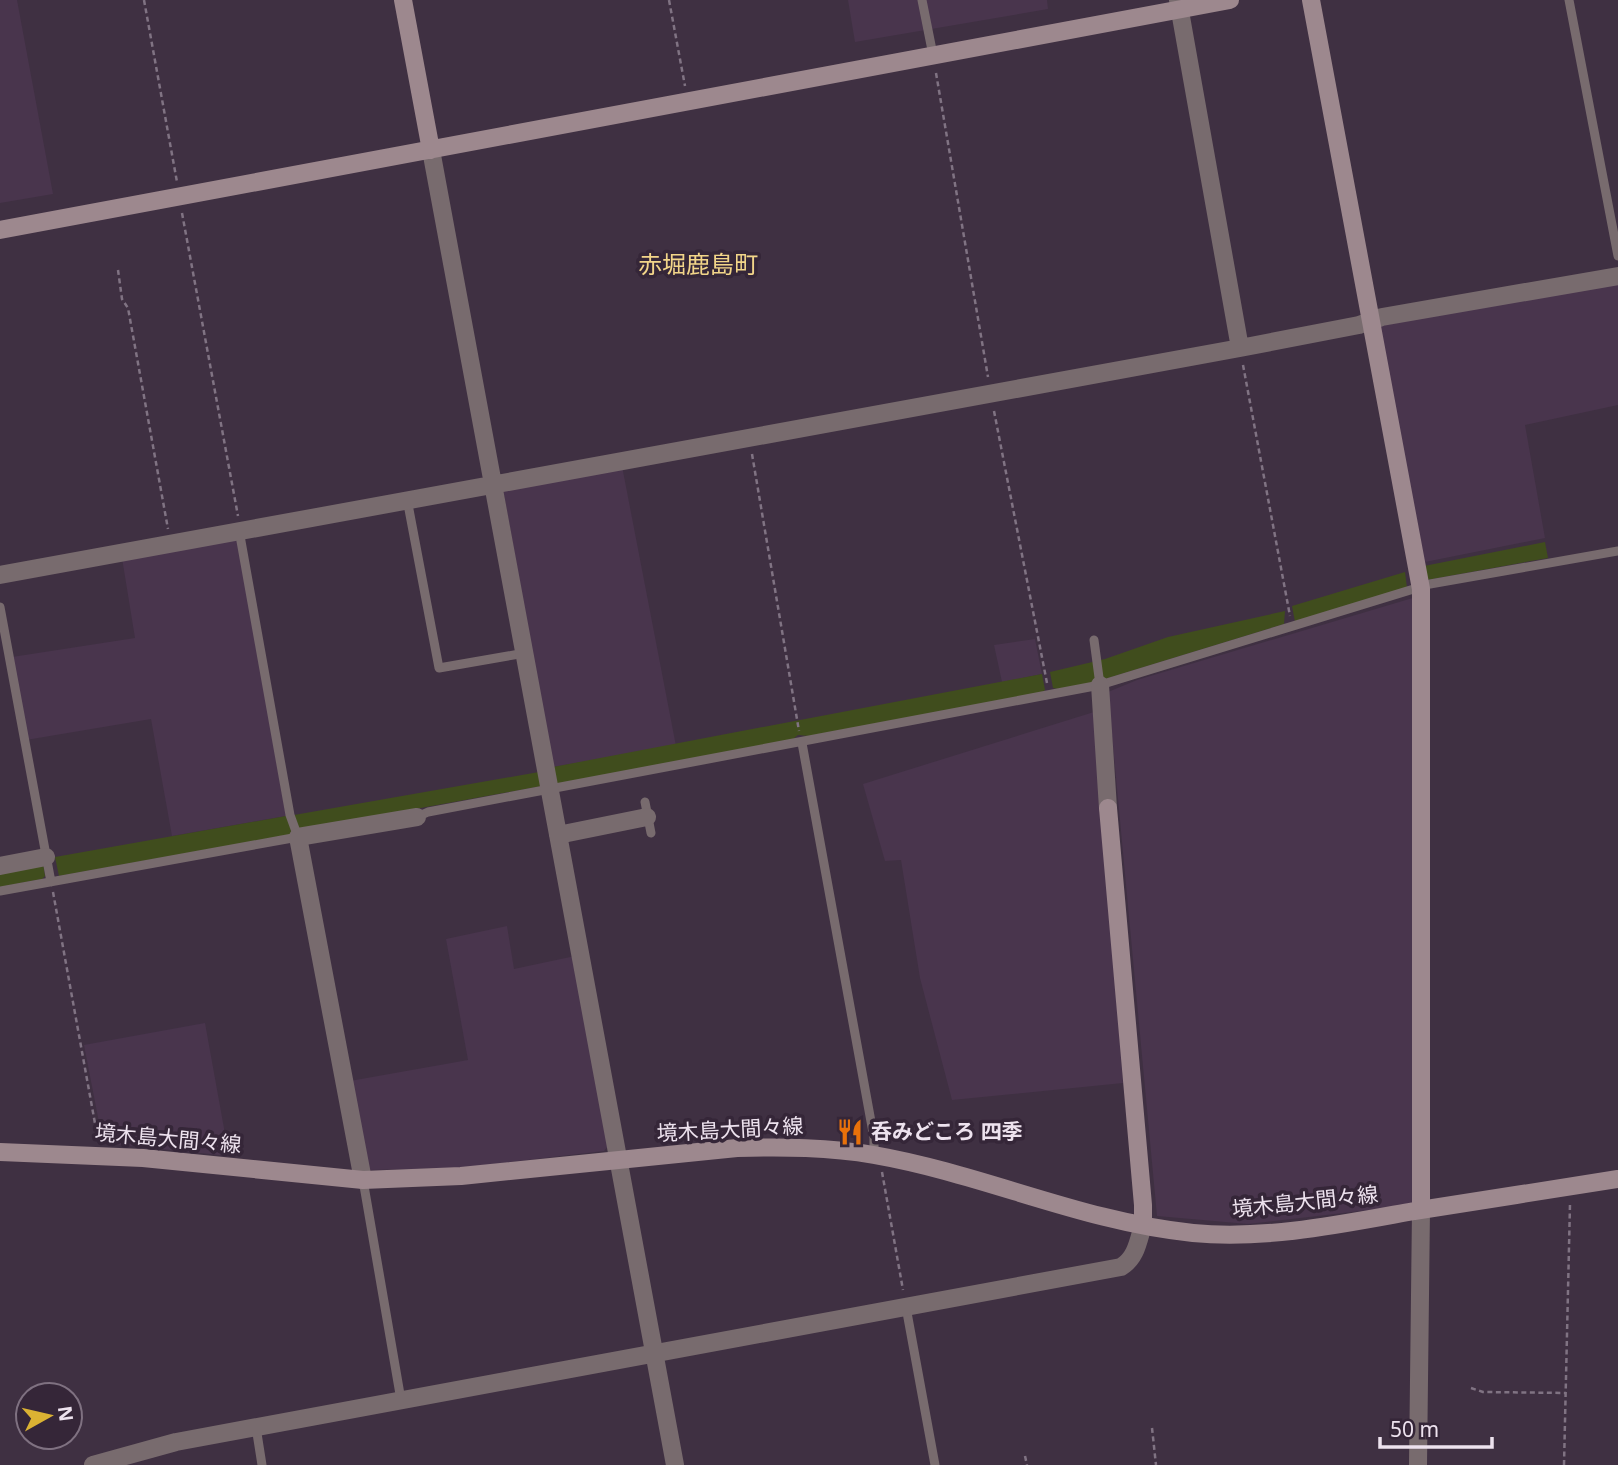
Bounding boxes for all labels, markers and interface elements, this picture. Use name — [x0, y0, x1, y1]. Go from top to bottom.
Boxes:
district label: 赤堀鹿島町 — [638, 247, 758, 280]
street label: 境木島大間々線 — [656, 1111, 804, 1147]
restaurant icon: 呑みどころ 四季 — [835, 1117, 865, 1147]
place label: 呑みどころ 四季 — [871, 1117, 1023, 1145]
street label: 境木島大間々線 — [94, 1118, 243, 1158]
street label: 境木島大間々線 — [1230, 1179, 1379, 1223]
north arrow — [14, 1381, 84, 1451]
text: N — [52, 1404, 80, 1423]
scale bar — [1380, 1406, 1492, 1450]
text: 50 m — [1390, 1415, 1439, 1443]

